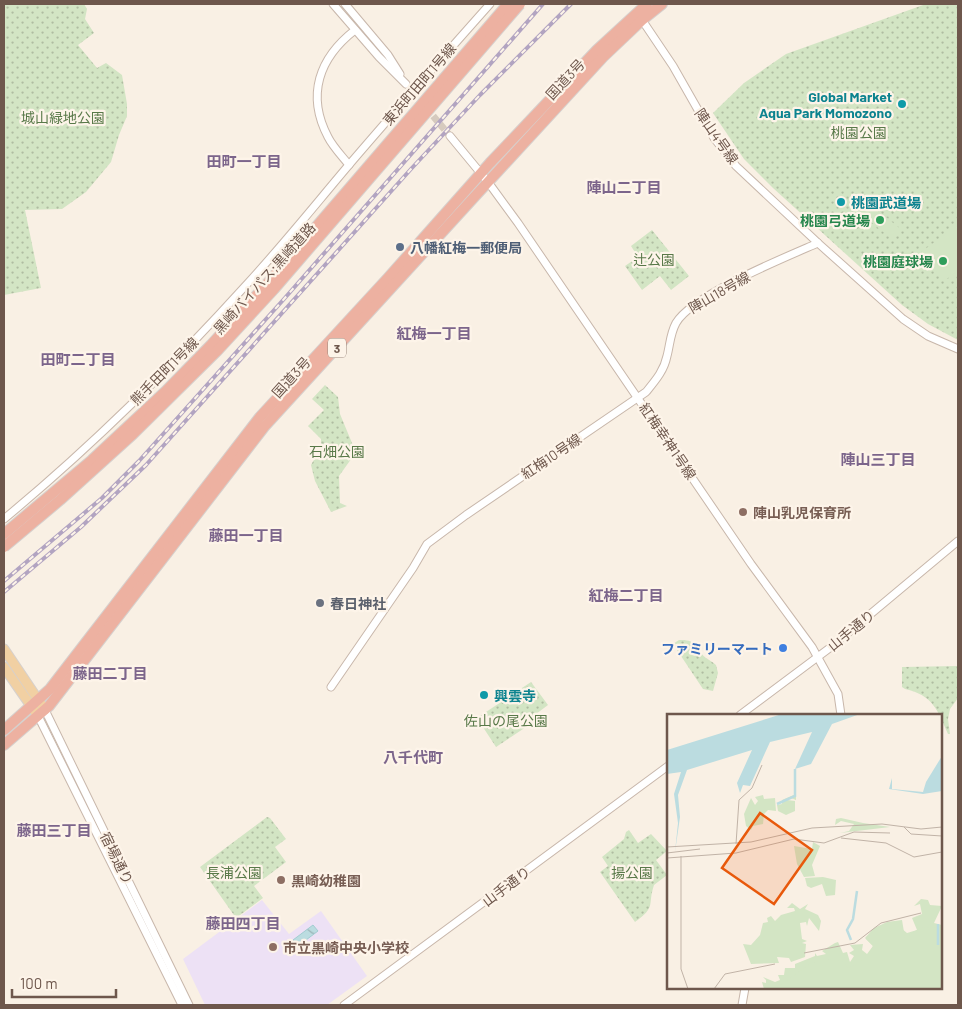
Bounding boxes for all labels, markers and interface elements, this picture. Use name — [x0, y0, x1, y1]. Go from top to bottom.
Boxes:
street label: 東浜町田町1号線 — [379, 40, 459, 128]
street label: 国道3号 — [542, 55, 588, 103]
place label: Global Market Aqua Park Momozono — [759, 88, 892, 121]
marker: Global Market Aqua Park Momozono — [896, 98, 908, 110]
street label: 陣山4号線 — [692, 105, 742, 167]
park label: 城山緑地公園 — [21, 109, 105, 126]
park label: 桃園公園 — [831, 124, 887, 141]
district label: 田町一丁目 — [206, 152, 282, 170]
district label: 陣山二丁目 — [586, 178, 662, 196]
place label: 桃園武道場 — [851, 194, 921, 211]
marker: 桃園武道場 — [835, 196, 847, 208]
place label: 桃園弓道場 — [800, 212, 870, 229]
marker: 桃園弓道場 — [874, 214, 886, 226]
street label: 黒崎バイパス;黒崎道路 — [209, 219, 319, 337]
place label: 八幡紅梅一郵便局 — [410, 239, 522, 256]
marker: 八幡紅梅一郵便局 — [394, 241, 406, 253]
park label: 辻公園 — [633, 251, 675, 268]
place label: 桃園庭球場 — [863, 253, 933, 270]
marker: 桃園庭球場 — [937, 255, 949, 267]
street label: 陣山18号線 — [685, 268, 753, 316]
district label: 紅梅一丁目 — [396, 324, 472, 342]
street label: 熊手田町1号線 — [127, 334, 201, 408]
road number: 3 — [328, 338, 346, 358]
district label: 田町二丁目 — [40, 350, 116, 368]
street label: 国道3号 — [268, 353, 314, 401]
street label: 紅梅幸神1号線 — [636, 399, 700, 483]
street label: 紅梅10号線 — [518, 430, 584, 482]
park label: 石畑公園 — [309, 443, 365, 460]
district label: 陣山三丁目 — [840, 450, 916, 468]
place label: 陣山乳児保育所 — [753, 504, 851, 521]
marker: 陣山乳児保育所 — [737, 506, 749, 518]
district label: 藤田一丁目 — [208, 526, 284, 544]
district label: 紅梅二丁目 — [588, 586, 664, 604]
place label: 春日神社 — [330, 595, 386, 612]
marker: 春日神社 — [314, 597, 326, 609]
street label: 山手通り — [824, 606, 878, 654]
place label: ファミリーマート — [661, 640, 773, 657]
marker: ファミリーマート — [777, 642, 789, 654]
district label: 藤田二丁目 — [72, 664, 148, 682]
place label: 興雲寺 — [494, 687, 536, 704]
marker: 興雲寺 — [478, 689, 490, 701]
park label: 佐山の尾公園 — [464, 712, 548, 729]
inset map — [667, 714, 942, 989]
district label: 八千代町 — [383, 748, 443, 766]
district label: 藤田三丁目 — [16, 821, 92, 839]
street label: 宿場通り — [97, 829, 137, 887]
street label: 山手通り — [479, 862, 533, 910]
park label: 長浦公園 — [206, 864, 262, 881]
park label: 揚公園 — [611, 864, 653, 881]
place label: 黒崎幼稚園 — [291, 872, 361, 889]
marker: 黒崎幼稚園 — [275, 874, 287, 886]
district label: 藤田四丁目 — [205, 914, 281, 932]
place label: 市立黒崎中央小学校 — [283, 939, 409, 956]
marker: 市立黒崎中央小学校 — [267, 941, 279, 953]
scale bar — [12, 966, 116, 998]
text: 100 m — [20, 974, 58, 992]

